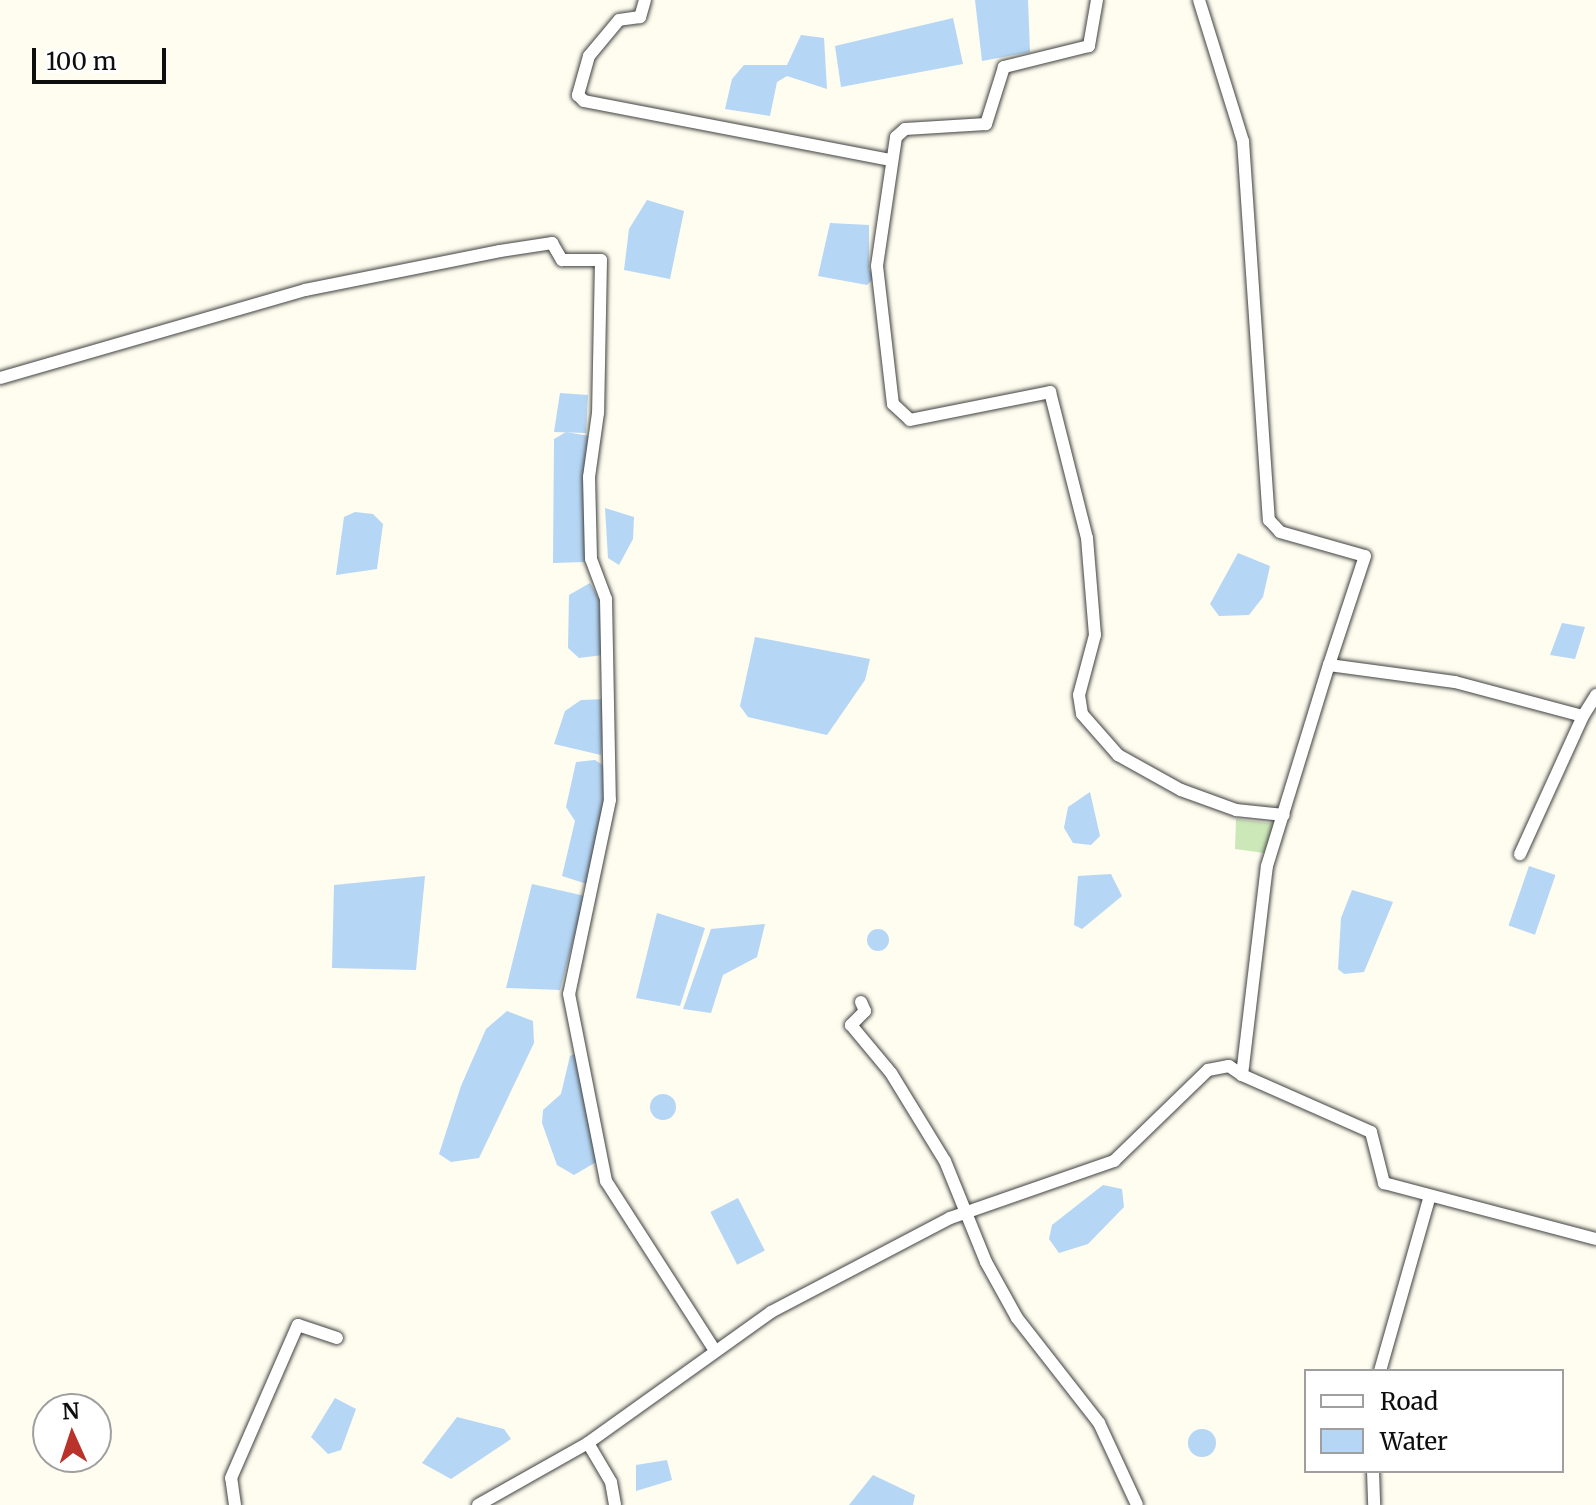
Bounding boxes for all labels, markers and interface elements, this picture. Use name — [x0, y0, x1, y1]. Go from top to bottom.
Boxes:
scale bar — [36, 32, 170, 82]
text: 100 m — [46, 46, 116, 77]
legend — [1304, 1369, 1564, 1473]
text: Road — [1380, 1386, 1438, 1417]
north arrow — [32, 1393, 112, 1473]
text: N — [61, 1397, 80, 1425]
text: Water — [1380, 1426, 1448, 1457]

